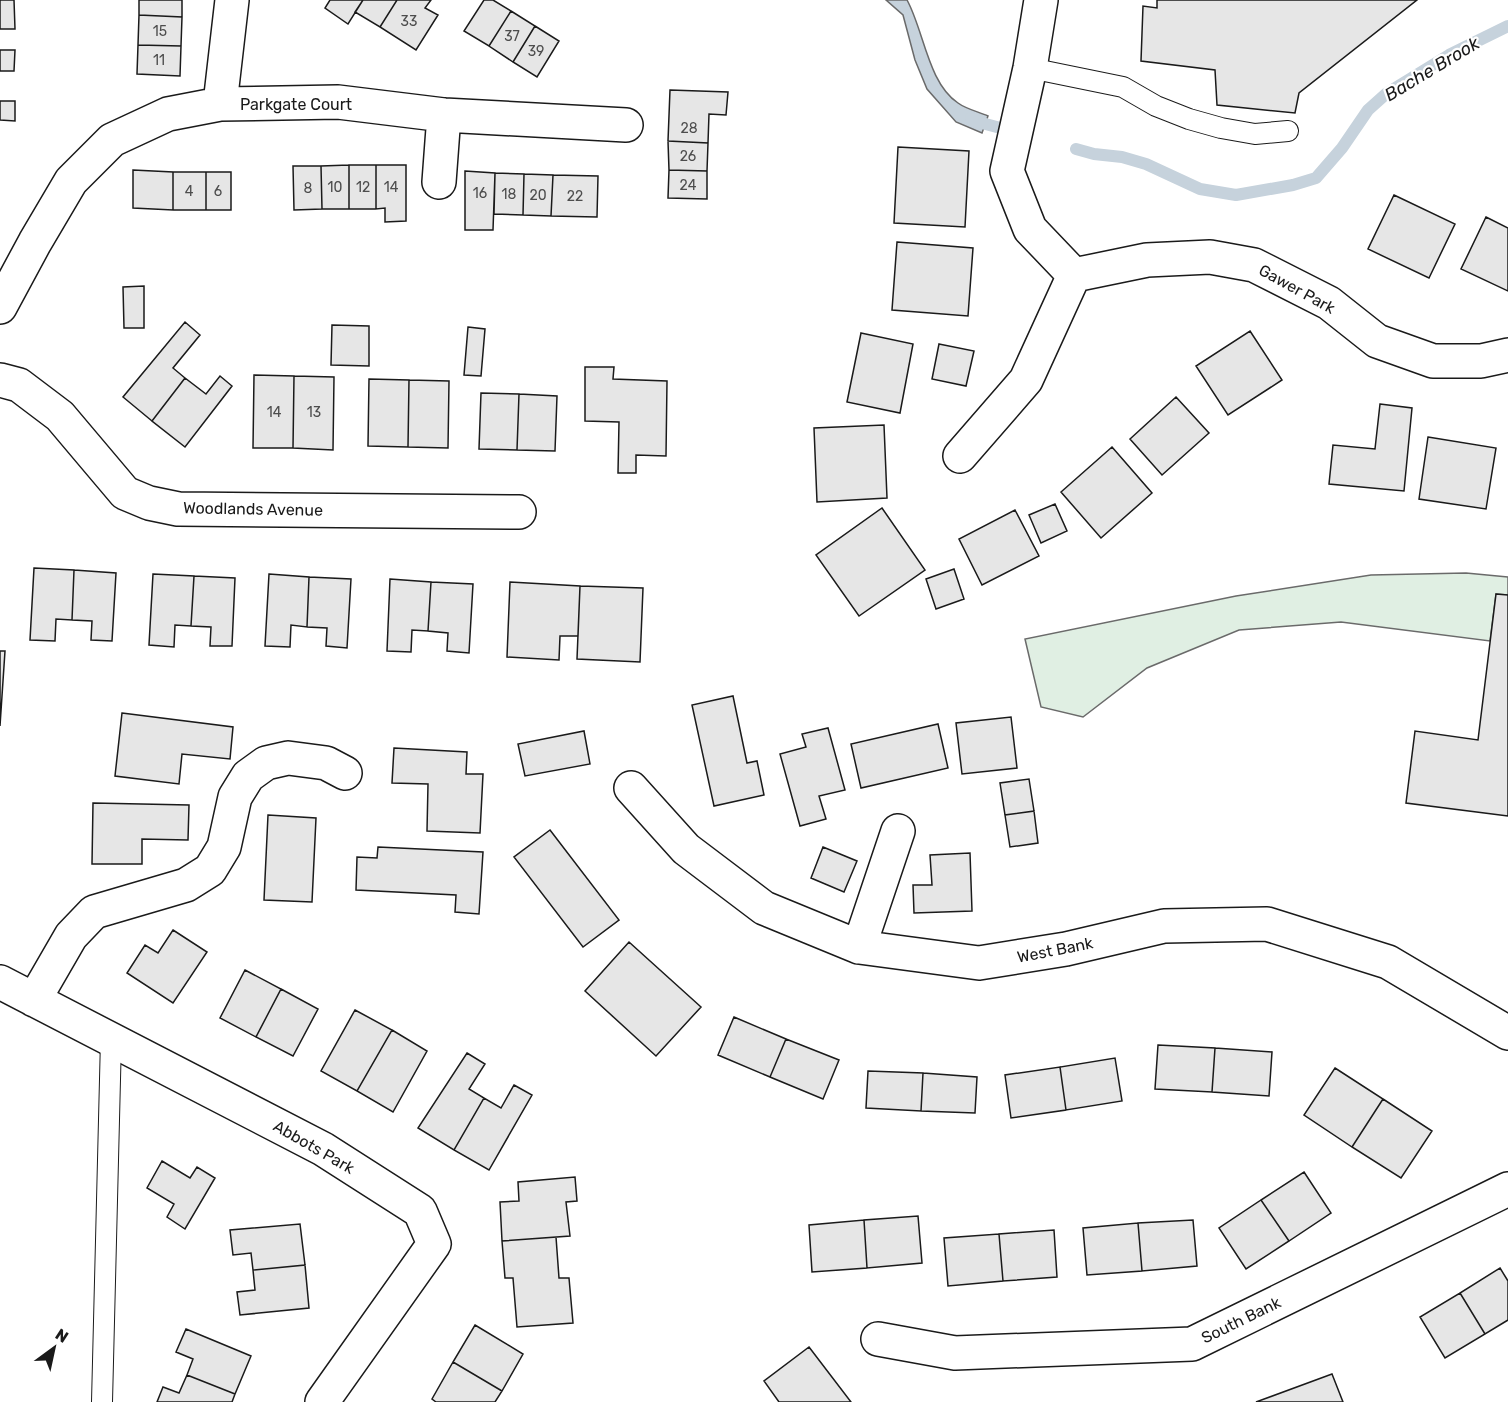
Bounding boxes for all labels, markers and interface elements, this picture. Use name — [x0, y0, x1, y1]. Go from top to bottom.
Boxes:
house number: 33 — [401, 13, 417, 30]
house number: 15 — [153, 23, 167, 40]
house number: 37 — [504, 28, 520, 45]
water label: Bache Brook — [1381, 32, 1484, 106]
house number: 39 — [528, 43, 544, 60]
house number: 11 — [153, 52, 165, 69]
street label: Parkgate Court — [240, 95, 352, 114]
house number: 28 — [680, 120, 698, 137]
house number: 26 — [680, 148, 696, 165]
house number: 24 — [680, 177, 697, 194]
house number: 10 — [328, 179, 343, 196]
house number: 12 — [356, 179, 370, 196]
house number: 14 — [384, 179, 399, 196]
house number: 8 — [304, 180, 313, 197]
house number: 4 — [185, 183, 194, 200]
house number: 6 — [214, 183, 222, 200]
house number: 16 — [473, 185, 487, 202]
house number: 18 — [502, 186, 517, 203]
house number: 20 — [529, 187, 547, 204]
house number: 22 — [567, 188, 583, 205]
street label: Gawer Park — [1256, 260, 1339, 318]
house number: 14 — [267, 404, 282, 421]
house number: 13 — [307, 404, 321, 421]
street label: Woodlands Avenue — [183, 498, 323, 520]
street label: West Bank — [1015, 933, 1095, 967]
street label: Abbots Park — [270, 1116, 359, 1178]
street label: South Bank — [1198, 1292, 1285, 1347]
north arrow — [24, 1318, 84, 1378]
text: N — [52, 1325, 72, 1347]

